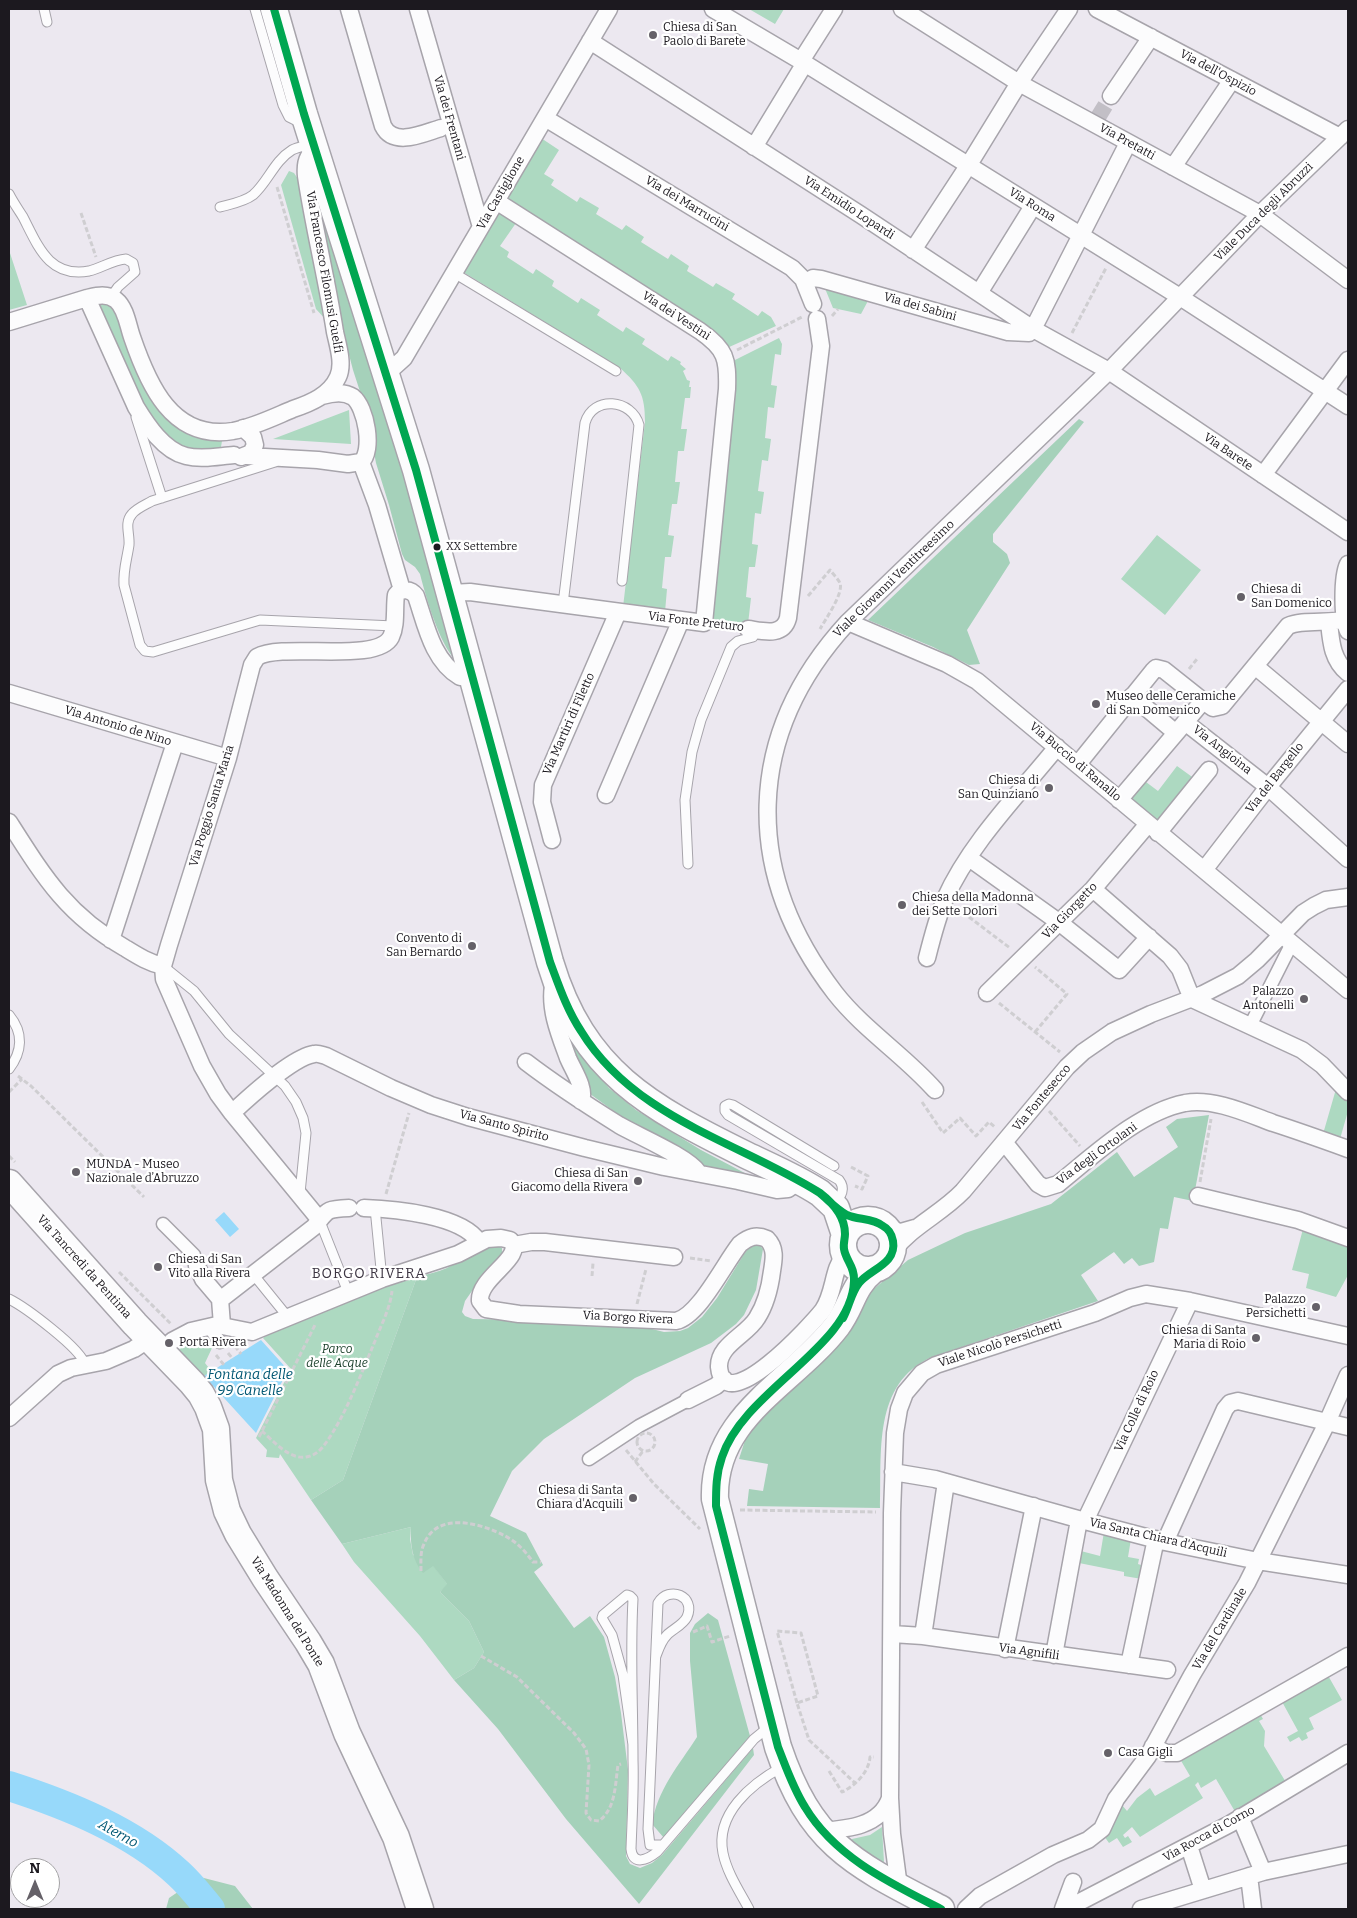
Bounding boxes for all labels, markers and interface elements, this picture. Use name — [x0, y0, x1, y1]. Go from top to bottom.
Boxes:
place label: Chiesa di San Paolo di Barete — [663, 21, 746, 49]
marker: Chiesa di San Paolo di Barete — [647, 29, 659, 41]
street label: Via dell'Ospizio — [1177, 47, 1259, 99]
street label: Via dei Frentani — [430, 74, 468, 162]
street label: Via Pretatti — [1096, 121, 1158, 163]
street label: Via Castiglione — [474, 154, 528, 232]
street label: Viale Duca degli Abruzzi — [1212, 160, 1316, 264]
street label: Via dei Marrucini — [642, 173, 732, 235]
street label: Via Emidio Lopardi — [801, 173, 897, 243]
street label: Via Roma — [1006, 185, 1058, 225]
street label: Via Francesco Filomusi Guelfi — [303, 190, 345, 354]
street label: Via dei Vestini — [639, 289, 713, 343]
street label: Via dei Sabini — [882, 290, 958, 324]
street label: Via Barete — [1201, 430, 1255, 474]
street label: Viale Giovanni Ventitreesimo — [830, 517, 958, 641]
place label: XX Settembre — [446, 540, 517, 554]
marker: XX Settembre — [432, 542, 442, 552]
place label: Chiesa di San Domenico — [1251, 583, 1332, 611]
marker: Chiesa di San Domenico — [1235, 591, 1247, 603]
street label: Via Fonte Preturo — [647, 609, 745, 635]
street label: Via Martiri di Filetto — [540, 671, 598, 777]
place label: Museo delle Ceramiche di San Domenico — [1106, 690, 1236, 718]
marker: Museo delle Ceramiche di San Domenico — [1090, 698, 1102, 710]
street label: Via Antonio de Nino — [63, 703, 173, 749]
street label: Via Buccio di Ranallo — [1026, 719, 1124, 805]
street label: Via Angioina — [1190, 723, 1254, 777]
street label: Via del Bargello — [1243, 740, 1307, 816]
street label: Via Poggio Santa Maria — [187, 743, 237, 869]
place label: Chiesa di San Quinziano — [958, 774, 1039, 802]
marker: Chiesa di San Quinziano — [1043, 782, 1055, 794]
street label: Via Giorgetto — [1039, 880, 1101, 942]
place label: Chiesa della Madonna dei Sette Dolori — [912, 891, 1034, 919]
marker: Chiesa della Madonna dei Sette Dolori — [896, 899, 908, 911]
place label: Convento di San Bernardo — [386, 932, 462, 960]
marker: Convento di San Bernardo — [466, 940, 478, 952]
place label: Palazzo Antonelli — [1242, 985, 1294, 1013]
marker: Palazzo Antonelli — [1298, 993, 1310, 1005]
street label: Via Fontesecco — [1010, 1062, 1074, 1134]
street label: Via Santo Spirito — [458, 1107, 550, 1145]
street label: Via degli Ortolani — [1054, 1120, 1140, 1188]
place label: MUNDA - Museo Nazionale d’Abruzzo — [86, 1158, 199, 1186]
marker: MUNDA - Museo Nazionale d’Abruzzo — [70, 1166, 82, 1178]
place label: Chiesa di San Giacomo della Rivera — [511, 1167, 628, 1195]
marker: Chiesa di San Giacomo della Rivera — [632, 1175, 644, 1187]
street label: Via Tancredi da Pentima — [34, 1212, 134, 1322]
place label: Chiesa di San Vito alla Rivera — [168, 1253, 250, 1281]
marker: Chiesa di San Vito alla Rivera — [152, 1261, 164, 1273]
district label: BORGO RIVERA — [310, 1266, 428, 1282]
place label: Palazzo Persichetti — [1246, 1293, 1306, 1321]
marker: Palazzo Persichetti — [1310, 1301, 1322, 1313]
street label: Via Borgo Rivera — [582, 1308, 674, 1328]
street label: Viale Nicolò Persichetti — [936, 1317, 1064, 1371]
place label: Chiesa di Santa Maria di Roio — [1161, 1324, 1246, 1352]
marker: Chiesa di Santa Maria di Roio — [1250, 1332, 1262, 1344]
place label: Porta Rivera — [179, 1336, 247, 1350]
marker: Porta Rivera — [163, 1337, 175, 1349]
park label: Parco delle Acque — [306, 1343, 368, 1371]
water label: Fontana delle 99 Canelle — [207, 1367, 293, 1400]
street label: Via Colle di Roio — [1112, 1368, 1162, 1454]
place label: Chiesa di Santa Chiara d'Acquili — [537, 1484, 623, 1512]
marker: Chiesa di Santa Chiara d'Acquili — [627, 1492, 639, 1504]
street label: Via Santa Chiara d'Acquili — [1088, 1515, 1228, 1561]
street label: Via Madonna del Ponte — [247, 1554, 327, 1670]
street label: Via del Cardinale — [1190, 1585, 1250, 1673]
street label: Via Agnifili — [998, 1641, 1060, 1663]
place label: Casa Gigli — [1118, 1746, 1173, 1760]
marker: Casa Gigli — [1102, 1747, 1114, 1759]
street label: Via Rocca di Corno — [1161, 1803, 1257, 1865]
water label: Aterno — [95, 1816, 141, 1852]
north arrow — [10, 1858, 60, 1908]
text: N — [30, 1860, 40, 1877]

